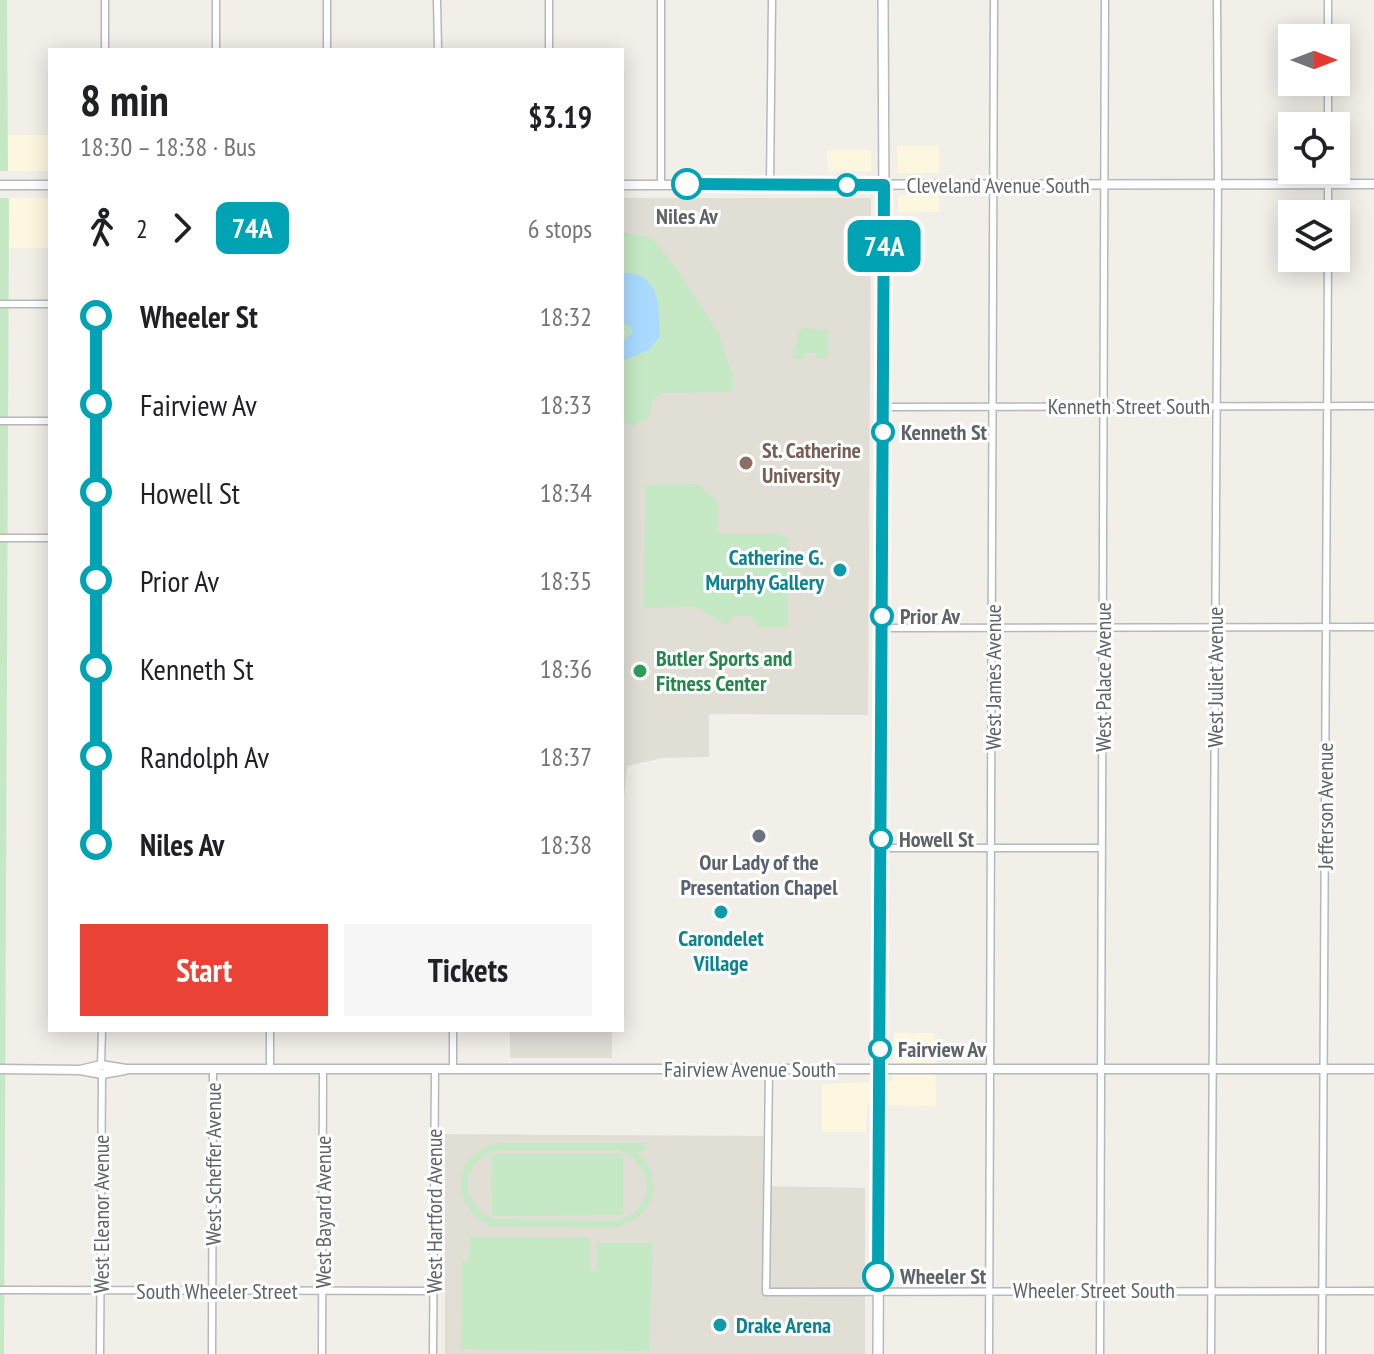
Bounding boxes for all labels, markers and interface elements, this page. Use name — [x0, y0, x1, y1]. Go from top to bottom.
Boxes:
north arrow — [1278, 24, 1350, 96]
map controls — [1278, 24, 1350, 272]
text: 8 min — [80, 71, 169, 128]
text: $3.19 — [528, 97, 592, 136]
button: locate — [1278, 112, 1350, 184]
text: 18:30 – 18:38 · Bus — [80, 130, 256, 163]
marker: Niles Av — [672, 169, 702, 199]
street label: Cleveland Avenue South — [906, 171, 1090, 199]
unlabelled marker — [836, 174, 858, 196]
button: layers — [1278, 200, 1350, 272]
place label: Niles Av — [656, 202, 719, 230]
icon: walk — [80, 206, 124, 250]
icon: forward — [160, 206, 204, 250]
text: 74A — [232, 209, 273, 246]
text: 2 — [136, 212, 148, 245]
text: 6 stops — [528, 212, 592, 245]
line badge: 74A — [838, 220, 930, 272]
text: 74A — [864, 227, 904, 264]
text: Wheeler St — [140, 297, 258, 336]
text: 18:32 — [540, 300, 592, 333]
text: Fairview Av — [140, 385, 257, 424]
text: 18:33 — [540, 388, 592, 421]
street label: Kenneth Street South — [1048, 392, 1210, 420]
place label: Kenneth St — [901, 418, 988, 446]
marker: Kenneth St — [872, 421, 894, 443]
place label: St. Catherine University — [762, 436, 861, 489]
marker: St. Catherine University — [737, 454, 755, 472]
text: Howell St — [140, 473, 240, 512]
text: 18:34 — [540, 476, 592, 509]
place label: Catherine G. Murphy Gallery — [706, 543, 825, 596]
text: Prior Av — [140, 561, 219, 600]
marker: Catherine G. Murphy Gallery — [831, 561, 849, 579]
text: 18:35 — [540, 564, 592, 597]
place label: Prior Av — [900, 602, 961, 630]
street label: West Palace Avenue — [1089, 602, 1117, 752]
street label: West James Avenue — [979, 604, 1007, 750]
marker: Prior Av — [871, 605, 893, 627]
street label: West Juliet Avenue — [1201, 607, 1229, 747]
place label: Butler Sports and Fitness Center — [656, 644, 793, 697]
text: Kenneth St — [140, 649, 254, 688]
text: 18:36 — [540, 652, 592, 685]
marker: Butler Sports and Fitness Center — [631, 662, 649, 680]
text: Randolph Av — [140, 737, 269, 776]
text: 18:37 — [540, 740, 592, 773]
street label: Jefferson Avenue — [1311, 743, 1339, 870]
text: Niles Av — [140, 825, 224, 864]
place label: Howell St — [899, 825, 975, 853]
marker: Our Lady of the Presentation Chapel — [750, 827, 768, 845]
text: 18:38 — [540, 828, 592, 861]
marker: Howell St — [870, 828, 892, 850]
place label: Our Lady of the Presentation Chapel — [680, 848, 838, 901]
marker: Carondelet Village — [712, 903, 730, 921]
button: Start — [80, 924, 328, 1016]
button: Tickets — [344, 924, 592, 1016]
place label: Carondelet Village — [678, 924, 764, 977]
place label: Fairview Av — [898, 1035, 987, 1063]
marker: Fairview Av — [869, 1038, 891, 1060]
street label: Fairview Avenue South — [664, 1055, 836, 1083]
street label: West Scheffer Avenue — [199, 1082, 227, 1246]
street label: West Hartford Avenue — [420, 1129, 448, 1293]
street label: West Eleanor Avenue — [87, 1135, 115, 1293]
street label: West Bayard Avenue — [309, 1136, 337, 1288]
marker: Wheeler St — [863, 1261, 893, 1291]
place label: Wheeler St — [899, 1262, 987, 1290]
street label: Wheeler Street South — [1013, 1276, 1175, 1304]
street label: South Wheeler Street — [136, 1277, 298, 1305]
place label: Drake Arena — [736, 1311, 831, 1339]
marker: Drake Arena — [711, 1316, 729, 1334]

